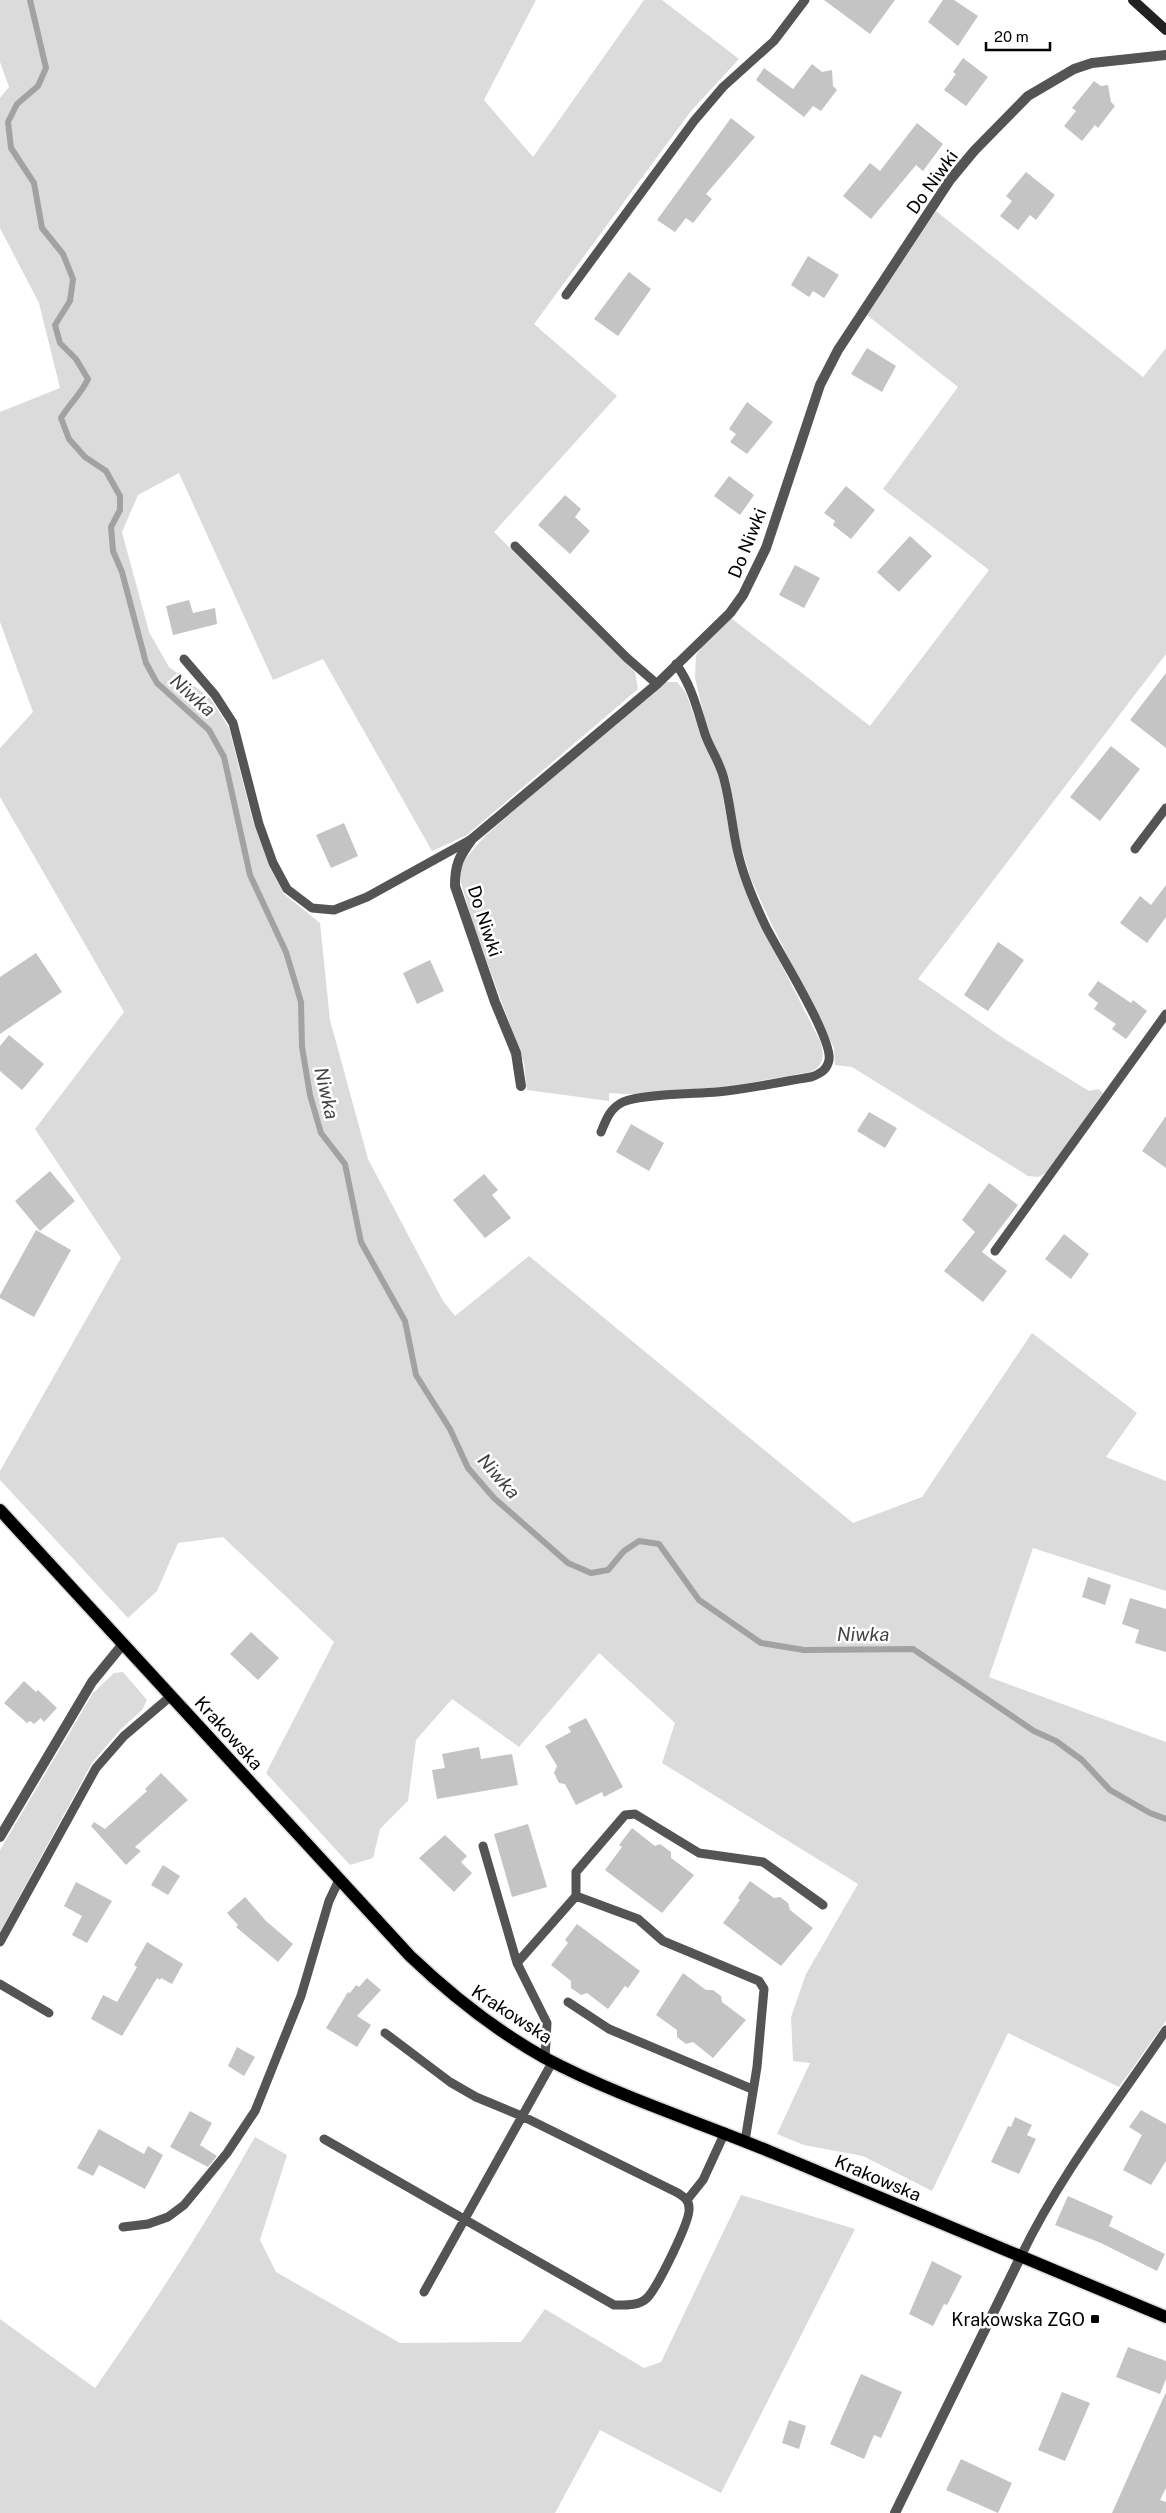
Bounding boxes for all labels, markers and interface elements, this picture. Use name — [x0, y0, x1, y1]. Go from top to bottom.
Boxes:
scale bar — [986, 20, 1050, 52]
text: 20 m — [994, 28, 1029, 45]
street label: Do Niwki — [902, 146, 962, 218]
street label: Do Niwki — [723, 505, 771, 581]
water label: Niwka — [166, 669, 220, 721]
street label: Do Niwki — [464, 883, 506, 959]
water label: Niwka — [310, 1065, 344, 1121]
water label: Niwka — [473, 1449, 525, 1503]
water label: Niwka — [837, 1623, 889, 1645]
street label: Krakowska — [191, 1692, 267, 1774]
street label: Krakowska — [468, 1980, 556, 2048]
street label: Krakowska — [832, 2150, 924, 2206]
place label: Krakowska ZGO — [951, 2309, 1085, 2330]
marker: Krakowska ZGO — [1089, 2313, 1101, 2325]

